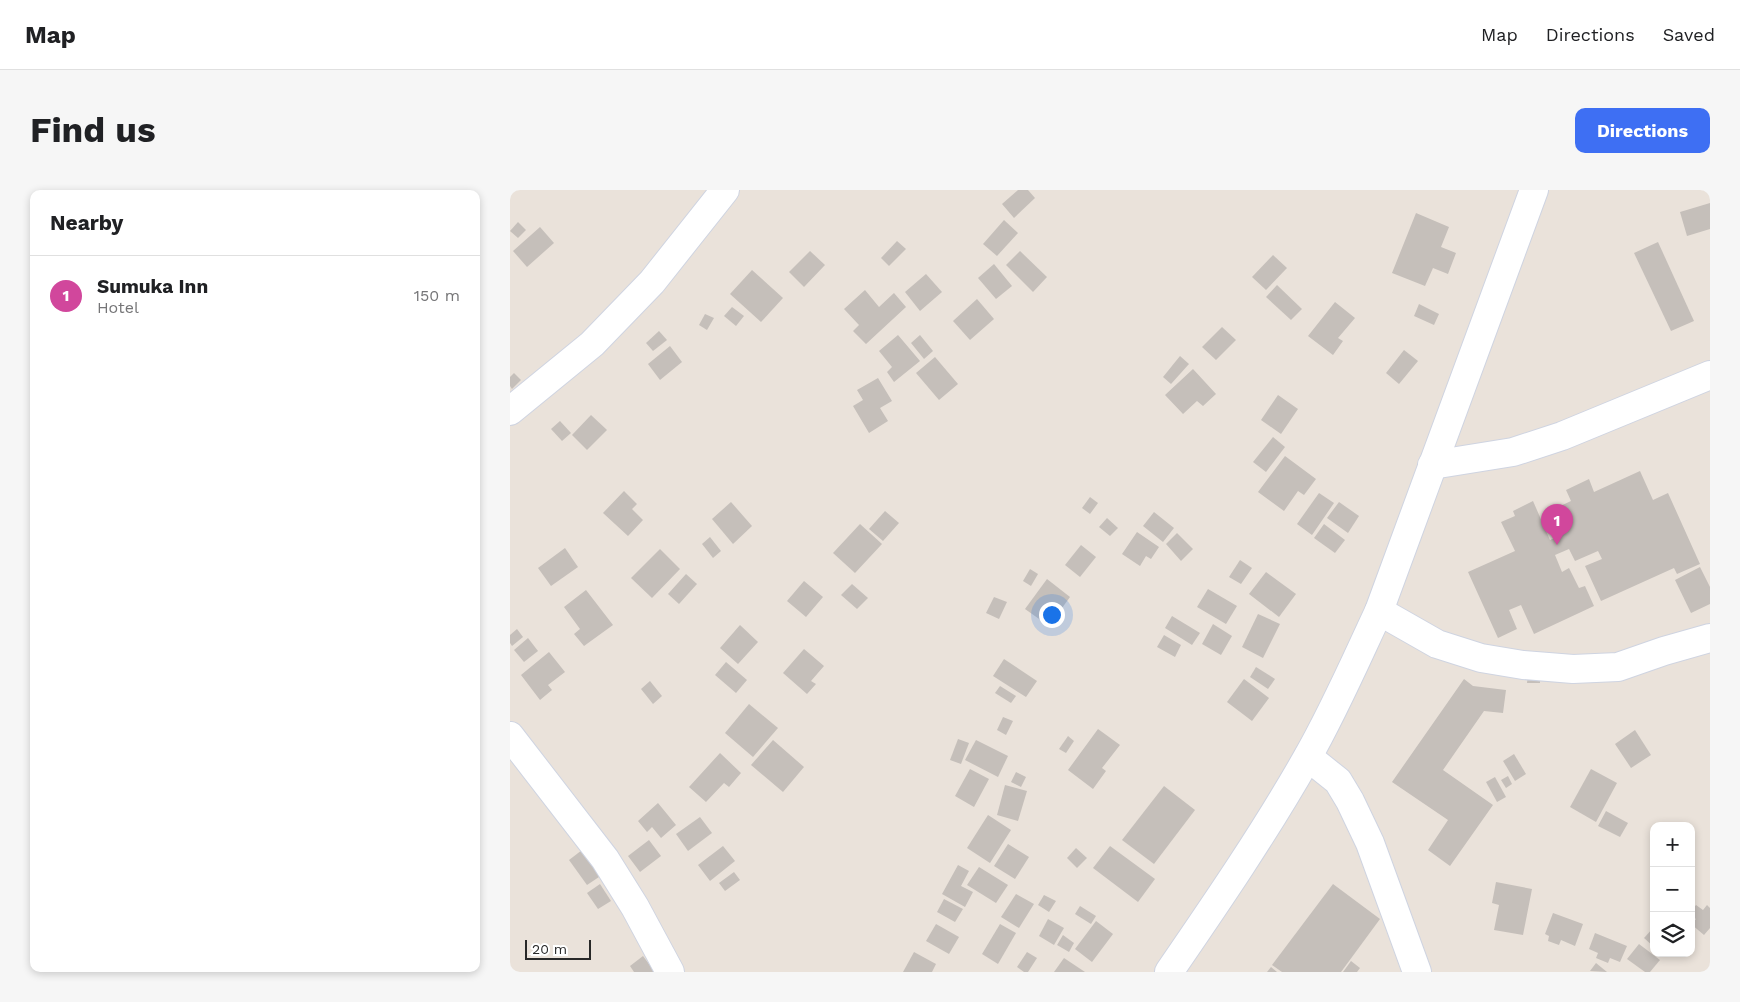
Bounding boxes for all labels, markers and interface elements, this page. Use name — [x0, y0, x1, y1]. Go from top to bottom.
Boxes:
text: Map — [25, 21, 76, 49]
text: Map — [1481, 24, 1518, 45]
text: Directions — [1546, 24, 1635, 45]
text: Saved — [1663, 24, 1715, 45]
button: Directions — [1575, 108, 1710, 153]
text: Find us — [30, 109, 156, 151]
text: Nearby — [50, 210, 123, 235]
text: Sumuka Inn — [97, 275, 208, 298]
text: 1 — [63, 286, 69, 305]
text: 150 m — [414, 286, 460, 305]
text: Hotel — [97, 298, 139, 317]
pin: 1 — [1541, 504, 1573, 545]
your location — [1039, 602, 1065, 628]
map controls — [1650, 822, 1695, 957]
button: + — [1650, 822, 1695, 867]
button: − — [1650, 867, 1695, 912]
button: layers — [1650, 912, 1695, 957]
scale bar — [525, 937, 591, 960]
text: 20 m — [532, 941, 567, 957]

